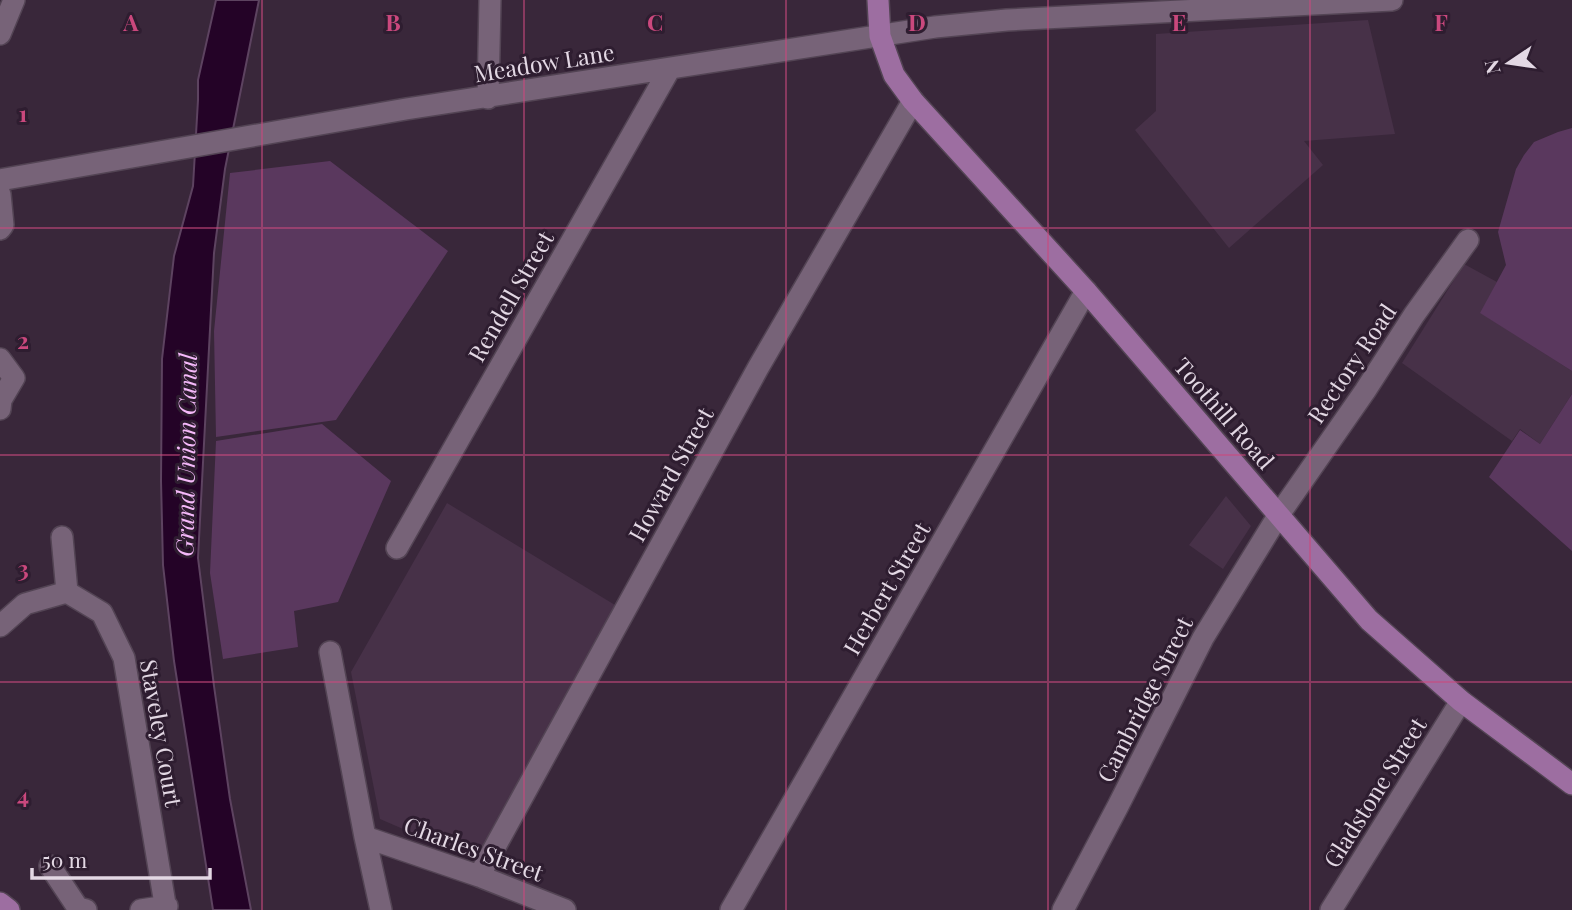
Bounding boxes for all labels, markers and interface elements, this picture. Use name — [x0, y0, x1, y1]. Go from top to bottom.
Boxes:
text: A — [122, 6, 139, 37]
text: B — [385, 6, 401, 37]
text: C — [647, 6, 663, 37]
text: D — [908, 6, 926, 37]
text: E — [1172, 6, 1186, 37]
text: F — [1434, 6, 1448, 37]
north arrow — [1474, 28, 1544, 98]
street label: Meadow Lane — [472, 36, 616, 88]
text: N — [1477, 57, 1506, 77]
text: 1 — [19, 97, 28, 128]
street label: Rendell Street — [460, 224, 560, 367]
street label: Rectory Road — [1300, 297, 1402, 429]
text: 2 — [17, 324, 29, 355]
street label: Toothill Road — [1168, 351, 1282, 475]
water label: Grand Union Canal — [167, 352, 203, 557]
street label: Howard Street — [620, 401, 720, 547]
street label: Herbert Street — [835, 515, 937, 660]
text: 3 — [17, 552, 29, 583]
street label: Cambridge Street — [1089, 610, 1200, 787]
street label: Staveley Court — [134, 657, 190, 810]
street label: Gladstone Street — [1315, 710, 1433, 873]
text: 4 — [17, 779, 29, 810]
street label: Charles Street — [400, 808, 549, 888]
scale bar — [32, 836, 210, 880]
text: 50 m — [42, 845, 88, 873]

